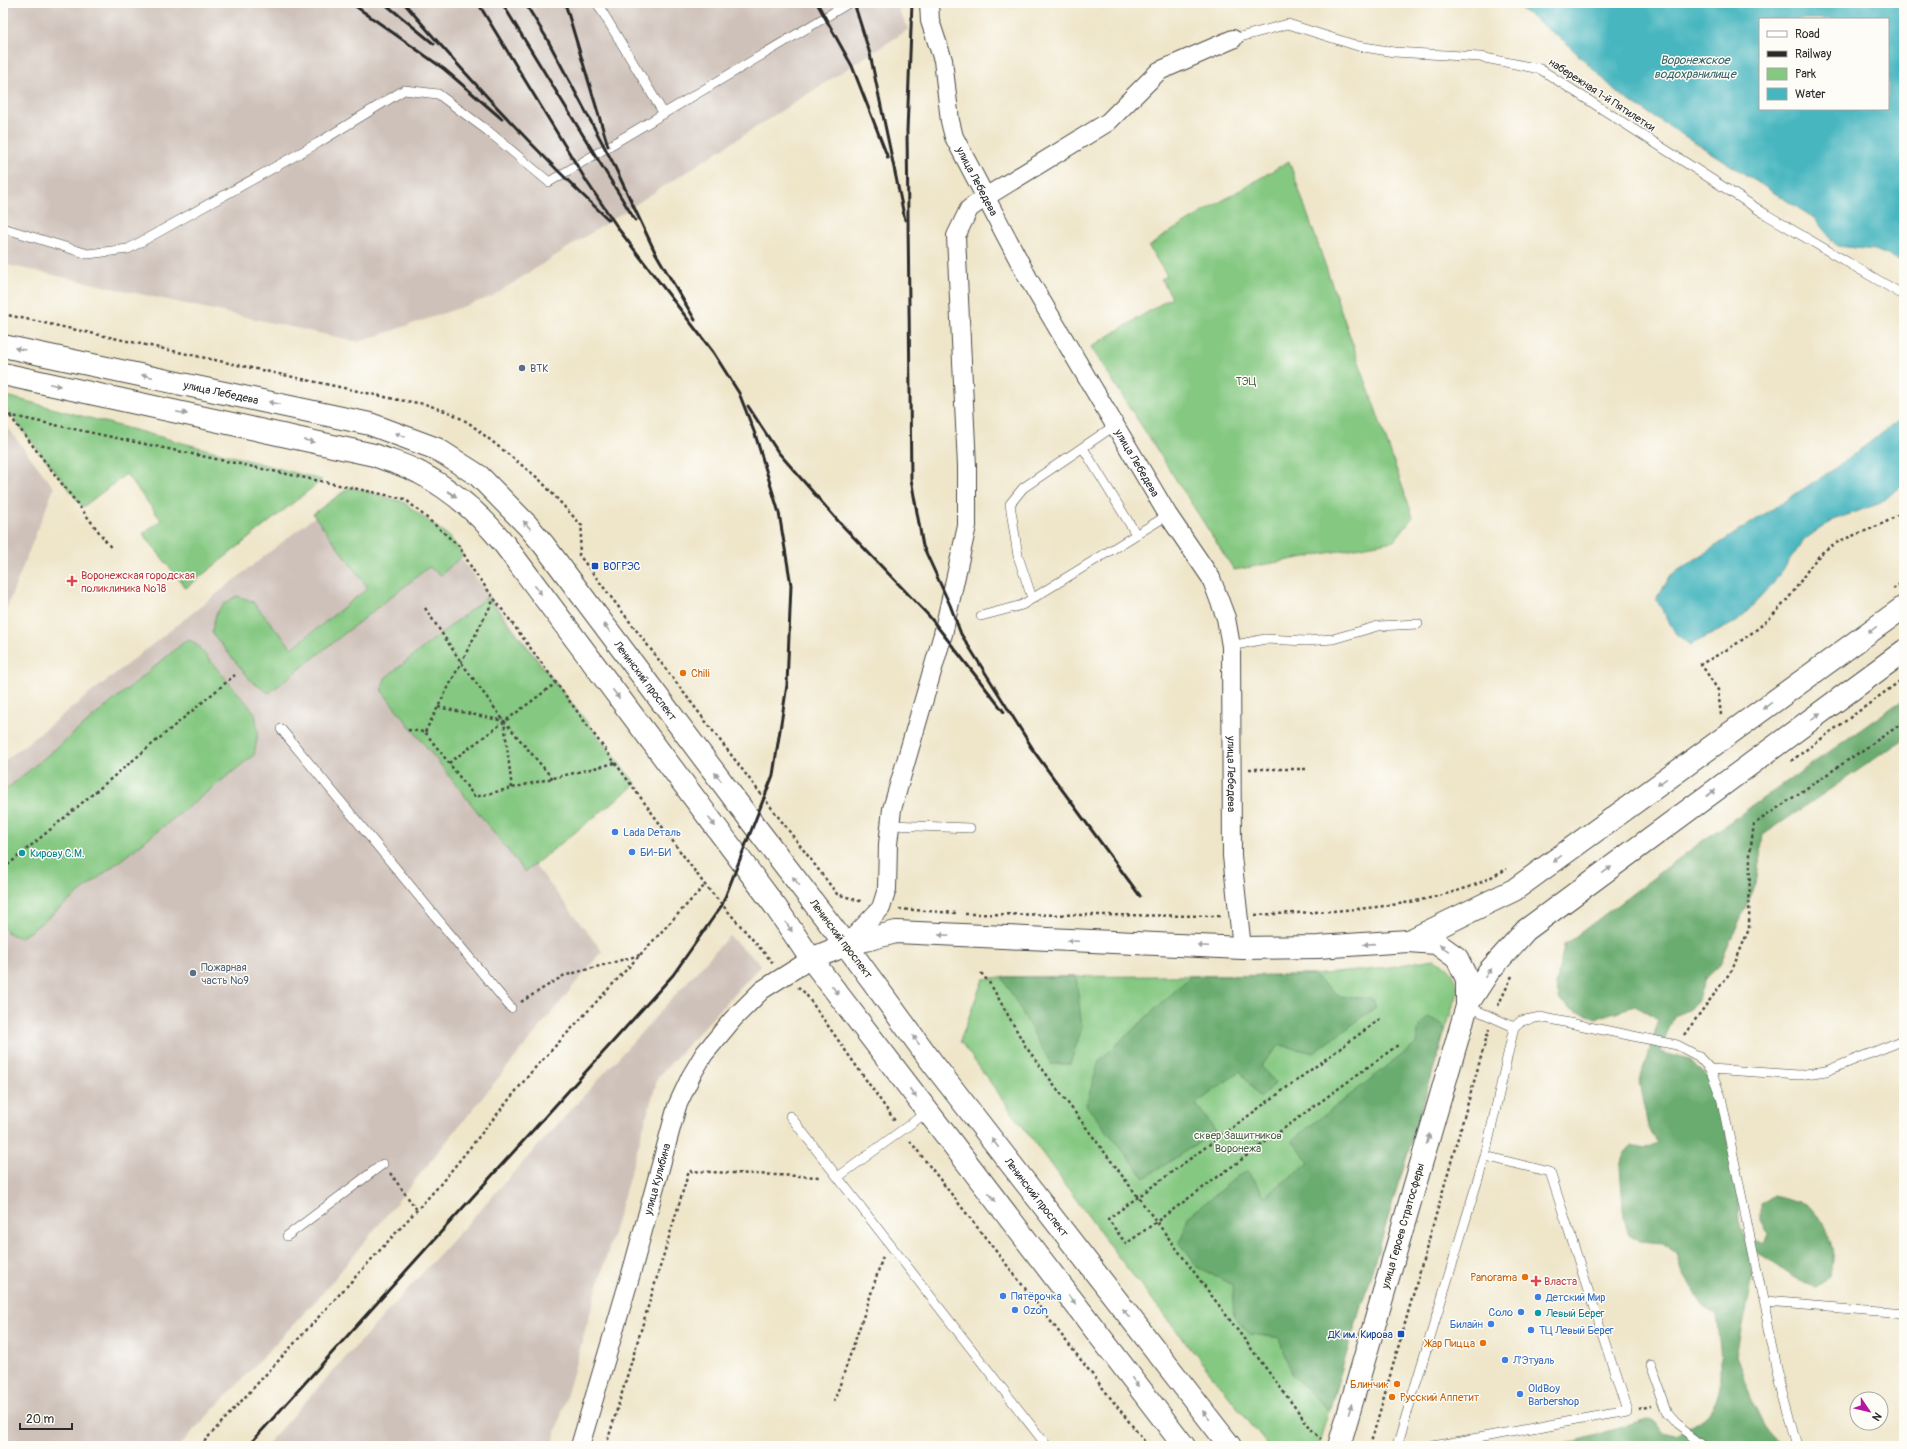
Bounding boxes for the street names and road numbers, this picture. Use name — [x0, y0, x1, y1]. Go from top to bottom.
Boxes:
street label: набережная 1-й Пятилетки — [1546, 56, 1658, 134]
street label: улица Лебедева — [953, 144, 1001, 218]
street label: улица Лебедева — [182, 378, 260, 407]
street label: улица Лебедева — [1112, 426, 1162, 499]
street label: Ленинский проспект — [611, 637, 680, 723]
street label: улица Лебедева — [1225, 735, 1238, 812]
street label: Ленинский проспект — [806, 896, 875, 982]
street label: улица Кулибина — [641, 1142, 673, 1217]
street label: Ленинский проспект — [1001, 1154, 1072, 1239]
street label: улица Героев Стратосферы — [1379, 1162, 1427, 1291]

